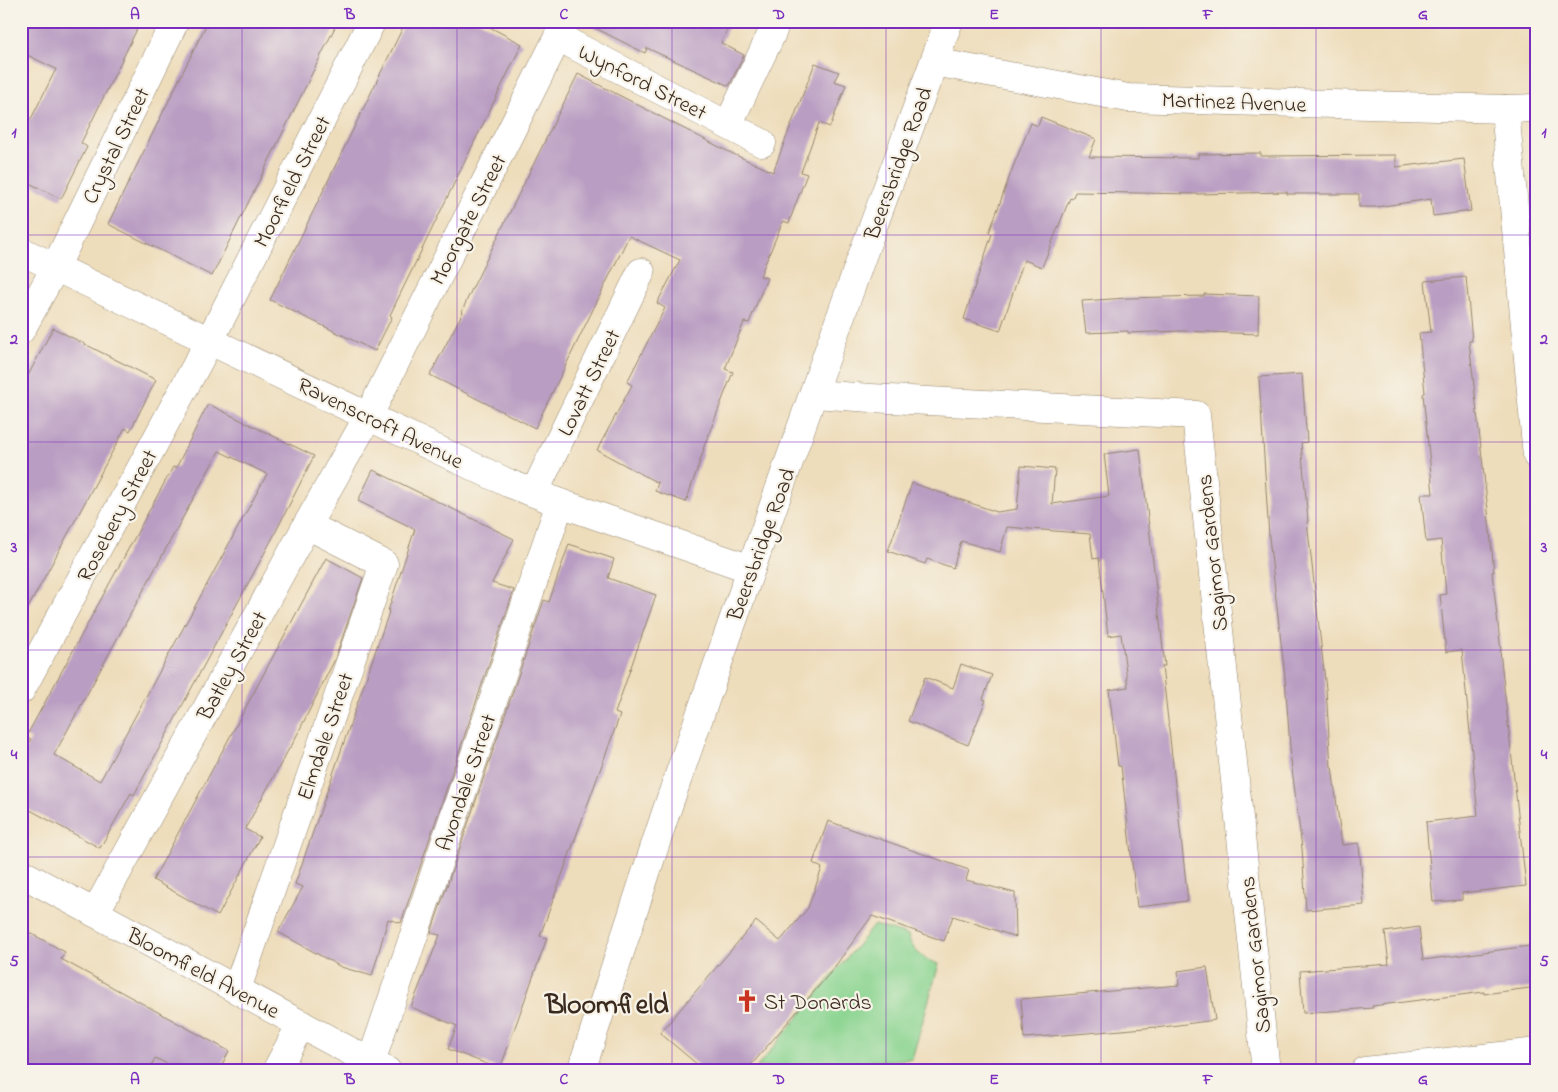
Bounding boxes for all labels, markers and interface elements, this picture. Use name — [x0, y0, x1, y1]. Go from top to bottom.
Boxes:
text: A — [130, 3, 140, 27]
text: B — [344, 3, 356, 27]
text: C — [560, 3, 569, 27]
text: D — [772, 3, 785, 27]
text: E — [989, 3, 999, 27]
text: F — [1202, 3, 1214, 27]
text: G — [1418, 3, 1428, 27]
street label: Wynford Street — [571, 38, 712, 131]
street label: Crystal Street — [76, 82, 161, 211]
street label: Beersbridge Road — [857, 83, 943, 246]
street label: Martinez Avenue — [1161, 85, 1307, 123]
street label: Moorfield Street — [247, 110, 341, 254]
text: 1 — [11, 121, 17, 145]
text: 1 — [1541, 121, 1547, 145]
street label: Moorgate Street — [423, 149, 518, 292]
street label: Lovatt Street — [551, 324, 631, 442]
text: 2 — [9, 328, 18, 352]
text: 2 — [1539, 328, 1548, 352]
street label: Ravenscroft Avenue — [291, 371, 468, 479]
street label: Rosebery Street — [70, 444, 168, 589]
street label: Beersbridge Road — [720, 464, 806, 627]
street label: Sagimor Gardens — [1190, 473, 1239, 633]
text: 3 — [10, 536, 18, 560]
text: 3 — [1540, 536, 1548, 560]
street label: Batley Street — [190, 605, 278, 728]
street label: Elmdale Street — [290, 668, 364, 805]
street label: Avondale Street — [429, 710, 506, 856]
text: 4 — [10, 743, 18, 767]
text: 4 — [1540, 743, 1548, 767]
street label: Sagimor Gardens — [1233, 875, 1282, 1035]
street label: Bloomfield Avenue — [120, 920, 285, 1028]
text: 5 — [9, 950, 19, 974]
text: 5 — [1539, 950, 1549, 974]
district label: Bloomfield — [543, 986, 669, 1027]
church icon: St Donards — [734, 988, 760, 1014]
place label: St Donards — [764, 988, 872, 1020]
text: A — [130, 1068, 140, 1092]
text: B — [344, 1068, 356, 1092]
text: C — [560, 1068, 569, 1092]
text: D — [772, 1068, 785, 1092]
text: E — [989, 1068, 999, 1092]
text: F — [1202, 1068, 1214, 1092]
text: G — [1418, 1068, 1428, 1092]

